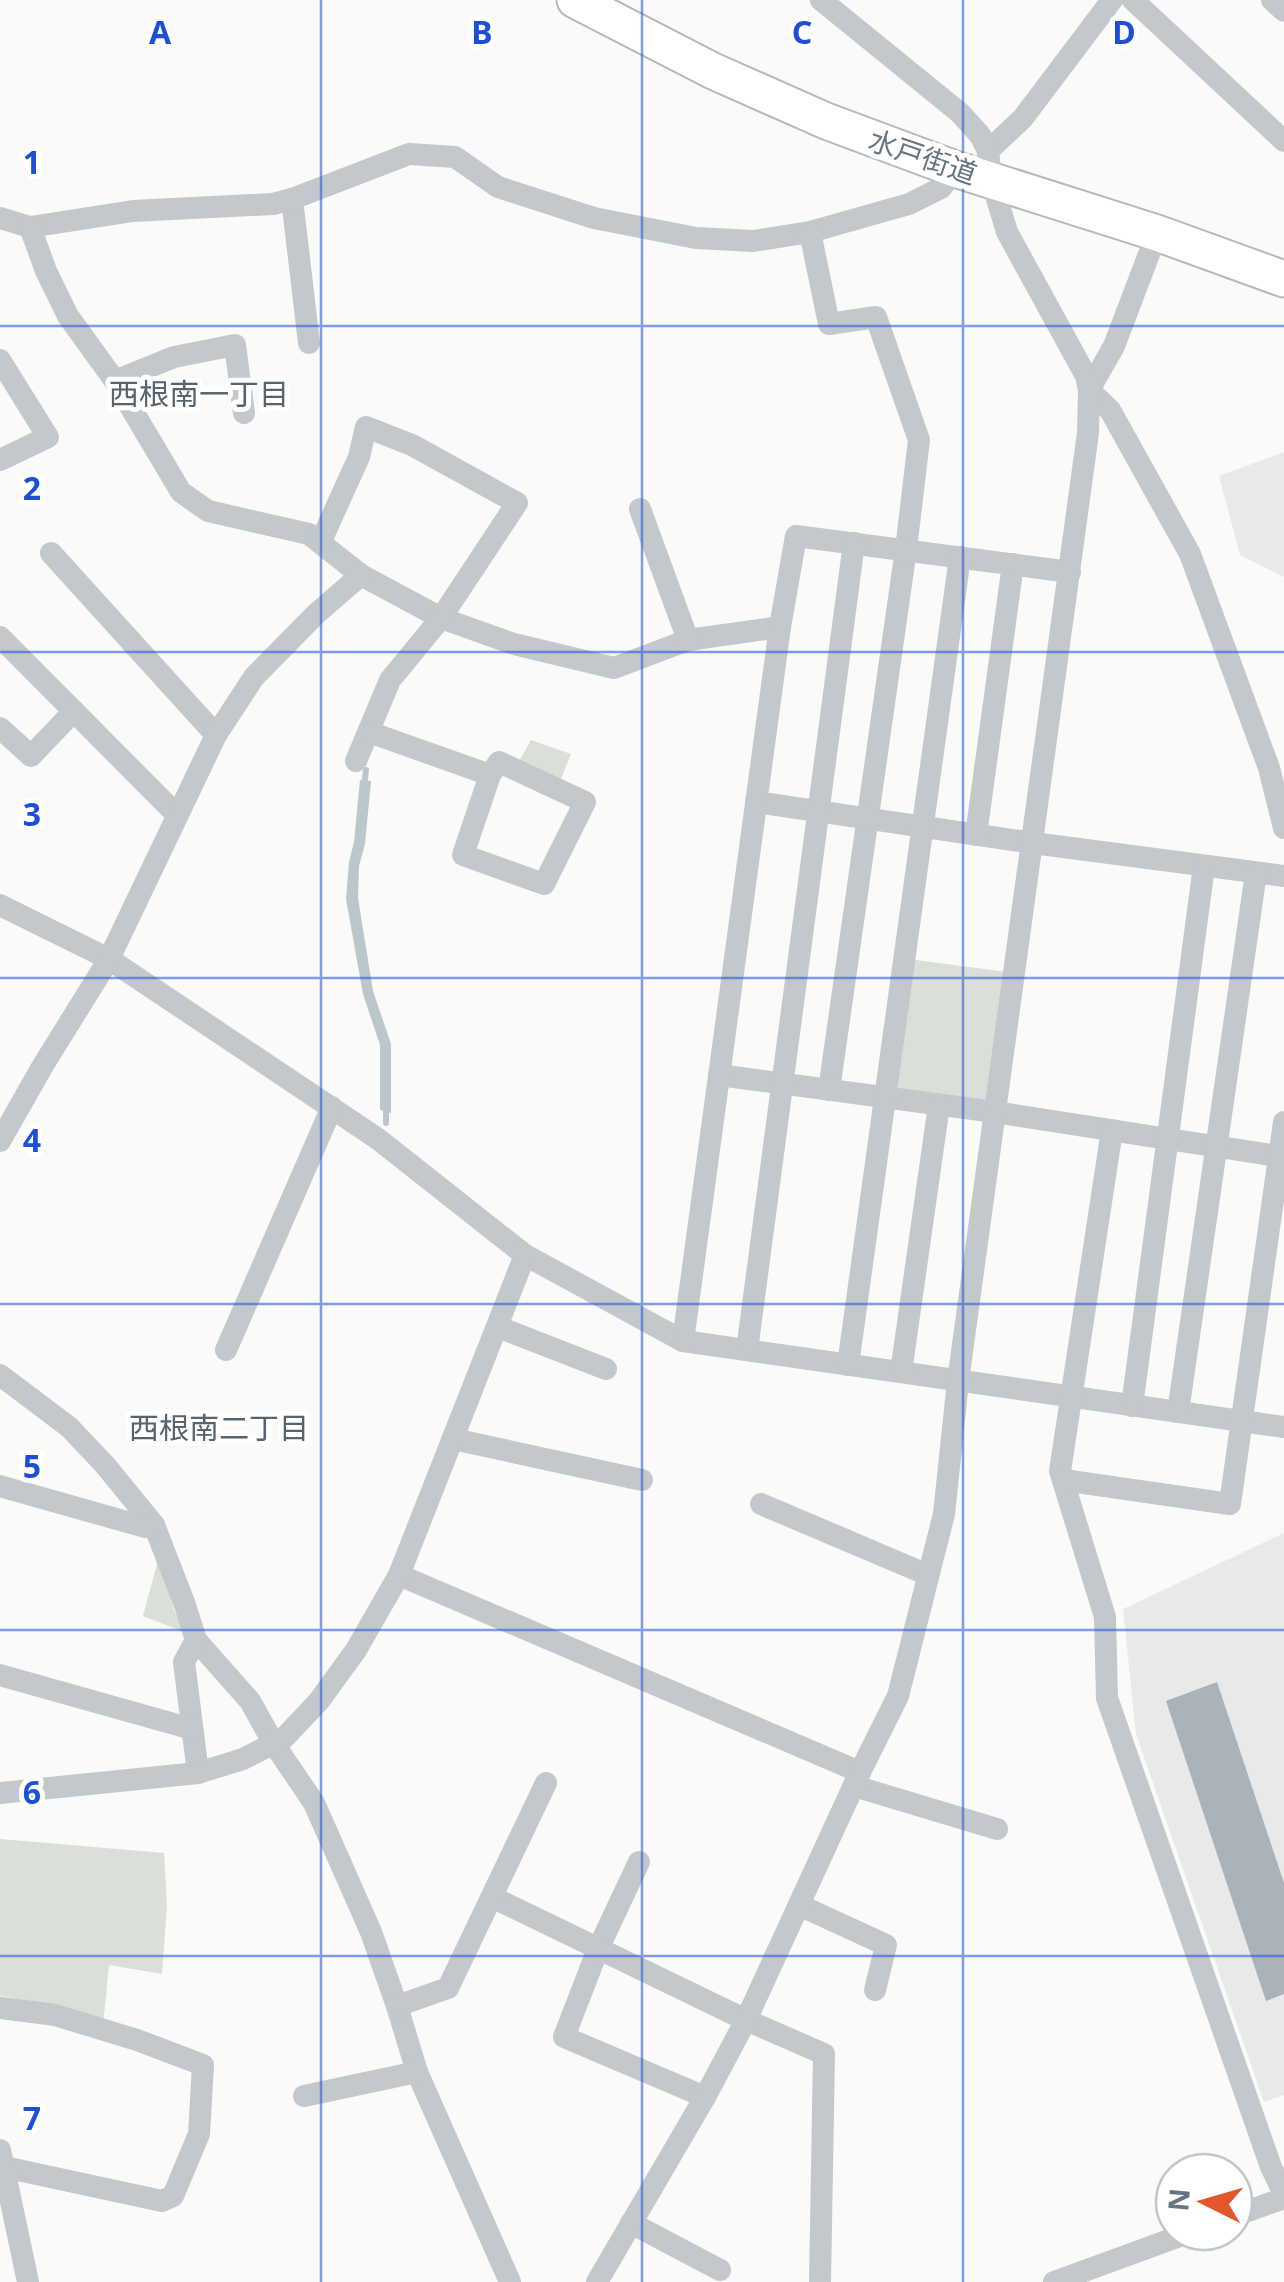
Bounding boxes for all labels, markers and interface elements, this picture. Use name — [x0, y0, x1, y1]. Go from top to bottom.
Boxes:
text: A — [149, 10, 172, 53]
text: B — [471, 10, 493, 53]
text: C — [792, 10, 812, 53]
text: D — [1112, 10, 1136, 53]
street label: 水戸街道 — [864, 120, 982, 192]
text: 1 — [23, 140, 41, 183]
district label: 西根南一丁目 — [109, 373, 289, 414]
text: 2 — [23, 466, 41, 509]
text: 3 — [23, 792, 41, 835]
text: 4 — [23, 1118, 41, 1161]
district label: 西根南二丁目 — [129, 1407, 309, 1448]
text: 5 — [23, 1444, 41, 1487]
text: 6 — [23, 1770, 41, 1813]
text: 7 — [23, 2096, 41, 2139]
north arrow — [1154, 2152, 1254, 2252]
text: N — [1158, 2187, 1198, 2213]

